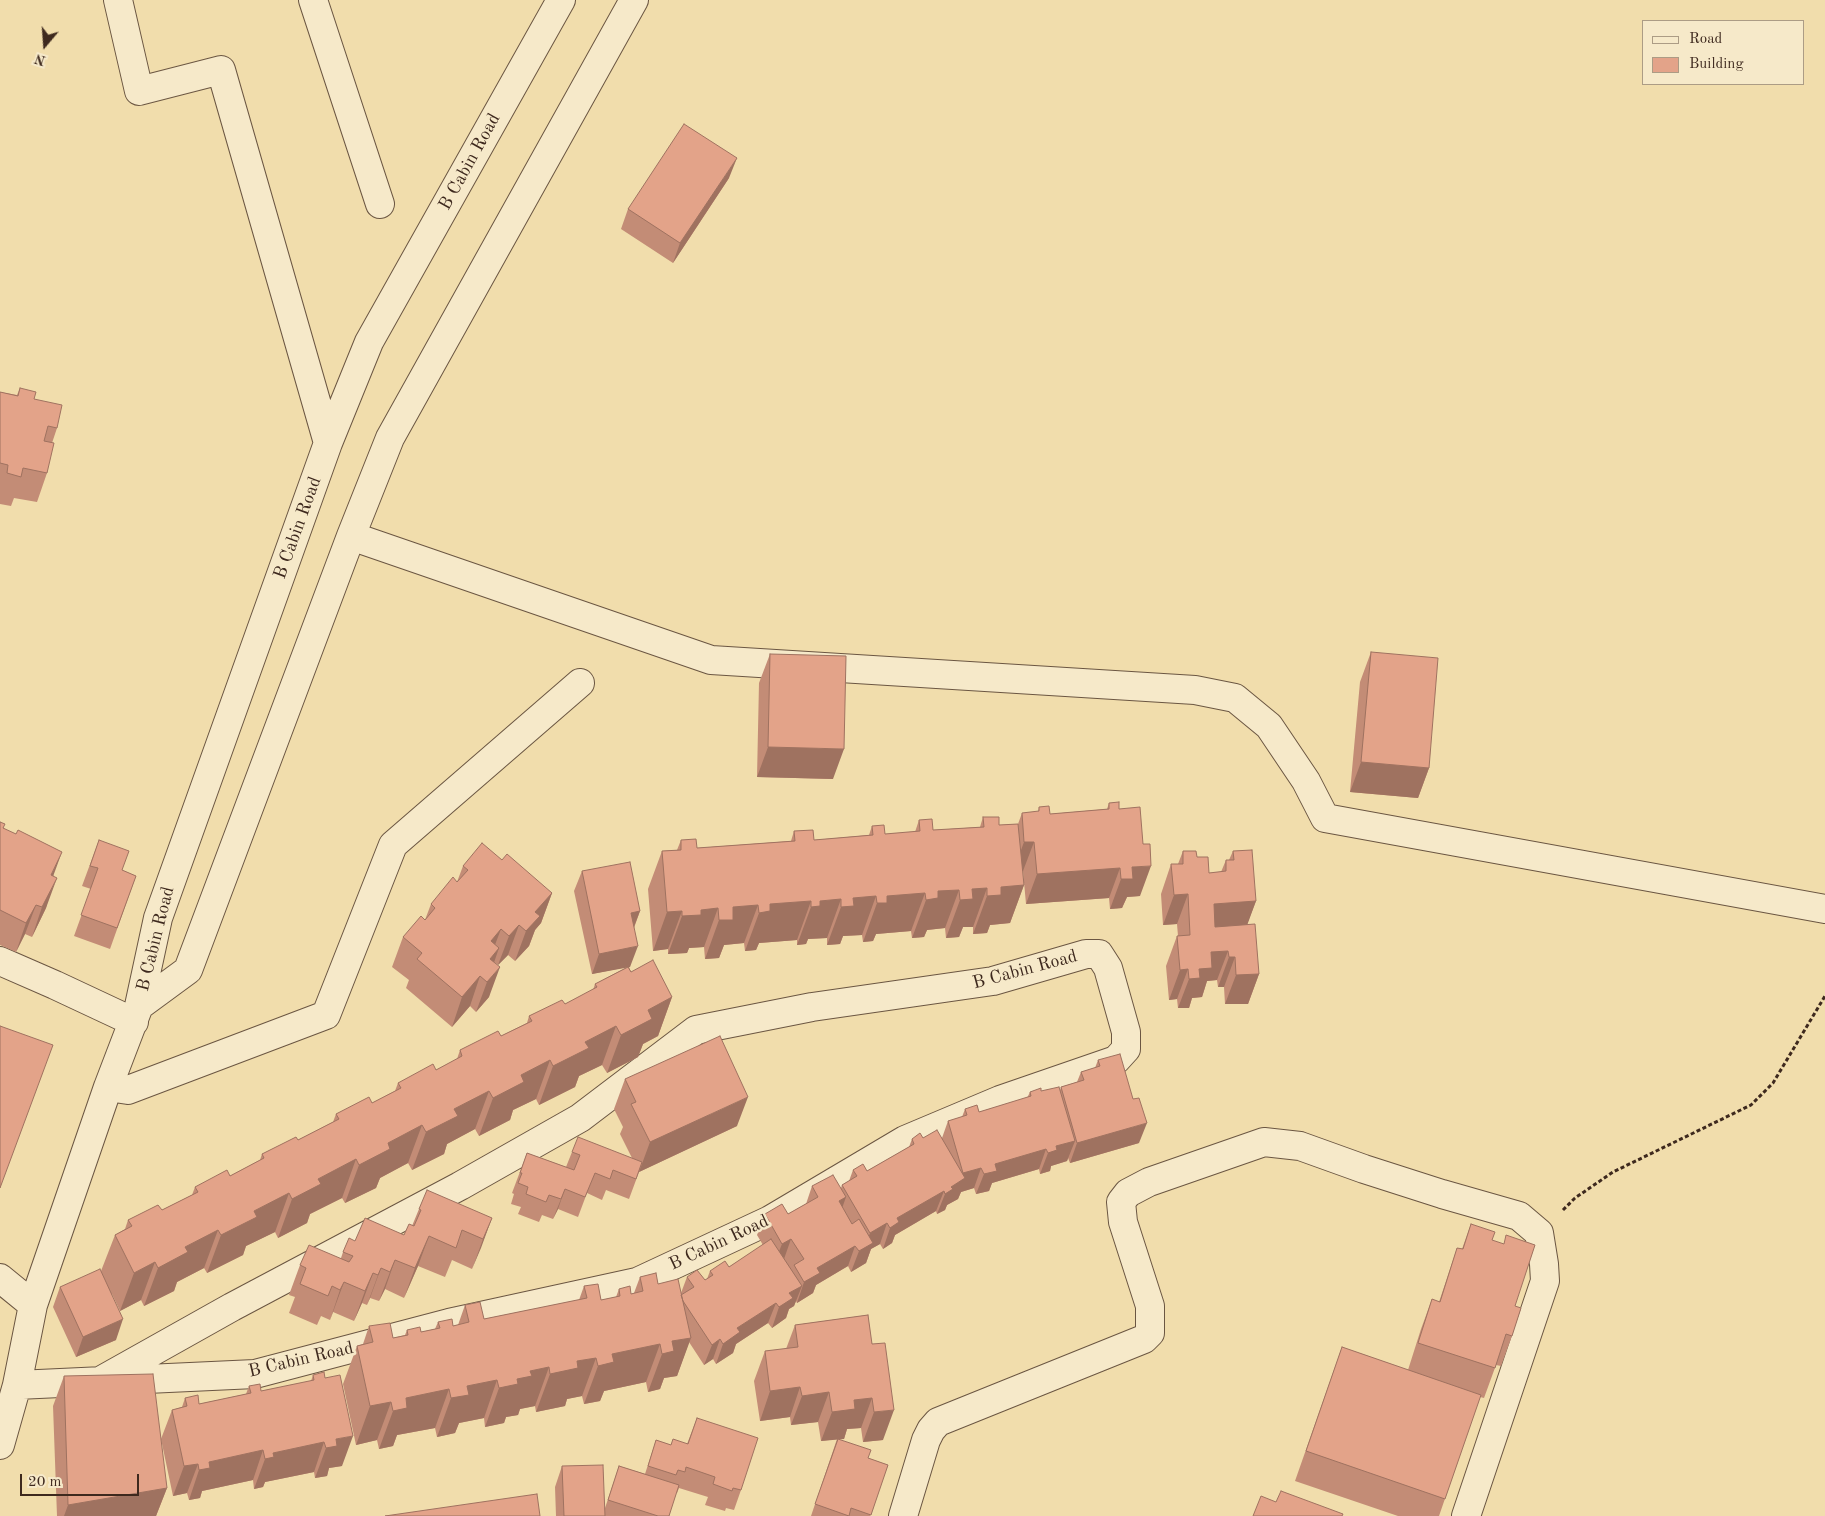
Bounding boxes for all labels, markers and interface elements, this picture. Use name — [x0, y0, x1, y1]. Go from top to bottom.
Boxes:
north arrow — [20, 20, 70, 70]
legend — [1642, 20, 1805, 85]
text: Road — [1689, 32, 1722, 47]
text: N — [33, 51, 48, 68]
text: Building — [1689, 57, 1744, 72]
street label: B Cabin Road — [435, 110, 505, 214]
street label: B Cabin Road — [269, 474, 327, 582]
street label: B Cabin Road — [133, 884, 179, 994]
street label: B Cabin Road — [970, 946, 1080, 994]
street label: B Cabin Road — [666, 1211, 772, 1275]
street label: B Cabin Road — [246, 1337, 356, 1383]
scale bar — [22, 1464, 141, 1496]
text: 20 m — [28, 1475, 62, 1490]

